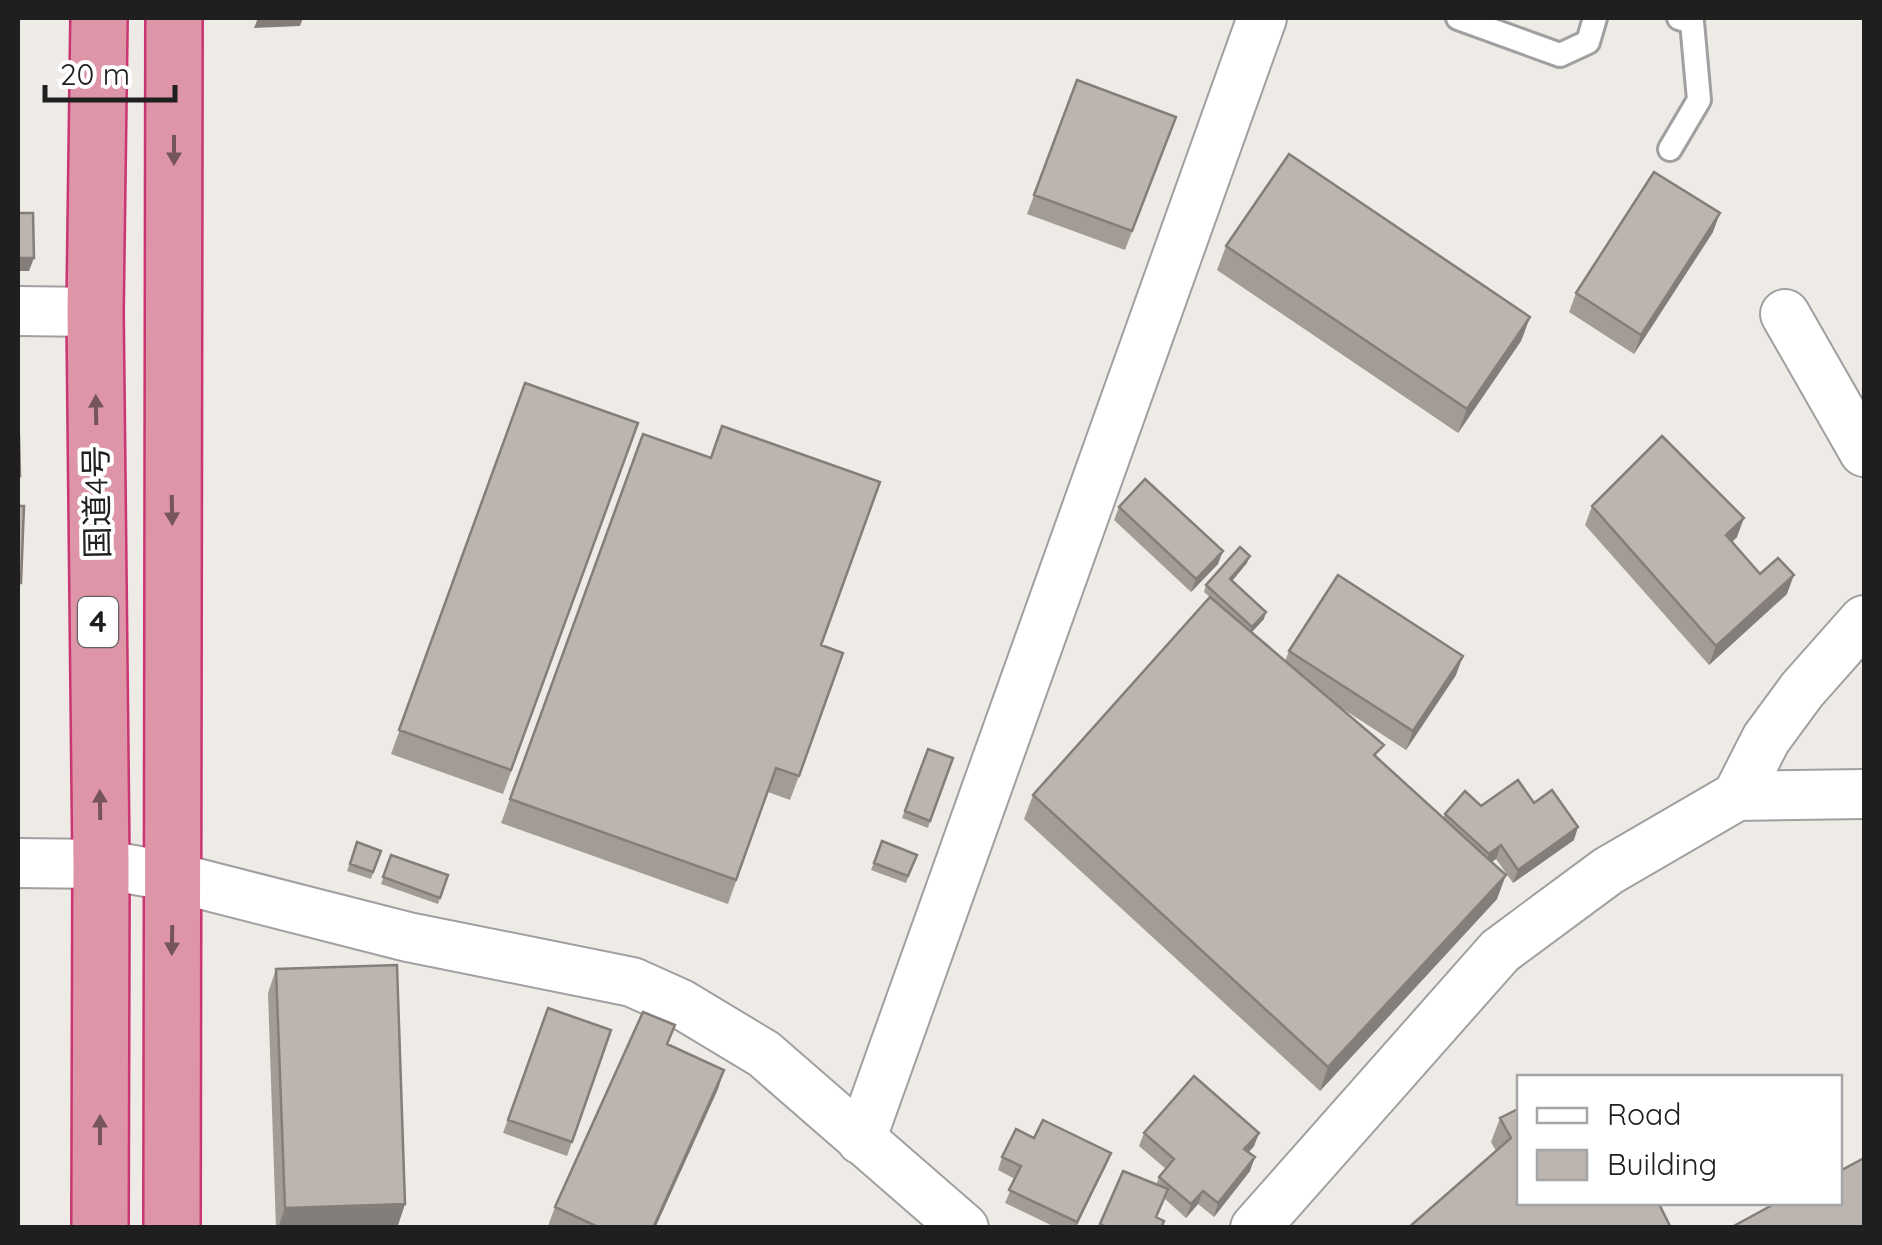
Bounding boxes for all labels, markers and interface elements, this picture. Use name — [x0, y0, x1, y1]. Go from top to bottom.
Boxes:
scale bar — [45, 40, 175, 102]
text: 20 m — [60, 55, 130, 93]
one-way arrow — [166, 134, 182, 166]
one-way arrow — [87, 394, 103, 426]
street label: 国道4号 — [75, 445, 117, 559]
one-way arrow — [164, 494, 180, 526]
road number: 4 — [78, 597, 118, 647]
one-way arrow — [92, 789, 108, 821]
one-way arrow — [164, 924, 180, 956]
legend — [1517, 1075, 1842, 1205]
text: Road — [1607, 1095, 1681, 1133]
one-way arrow — [92, 1114, 108, 1146]
text: Building — [1607, 1145, 1717, 1183]

